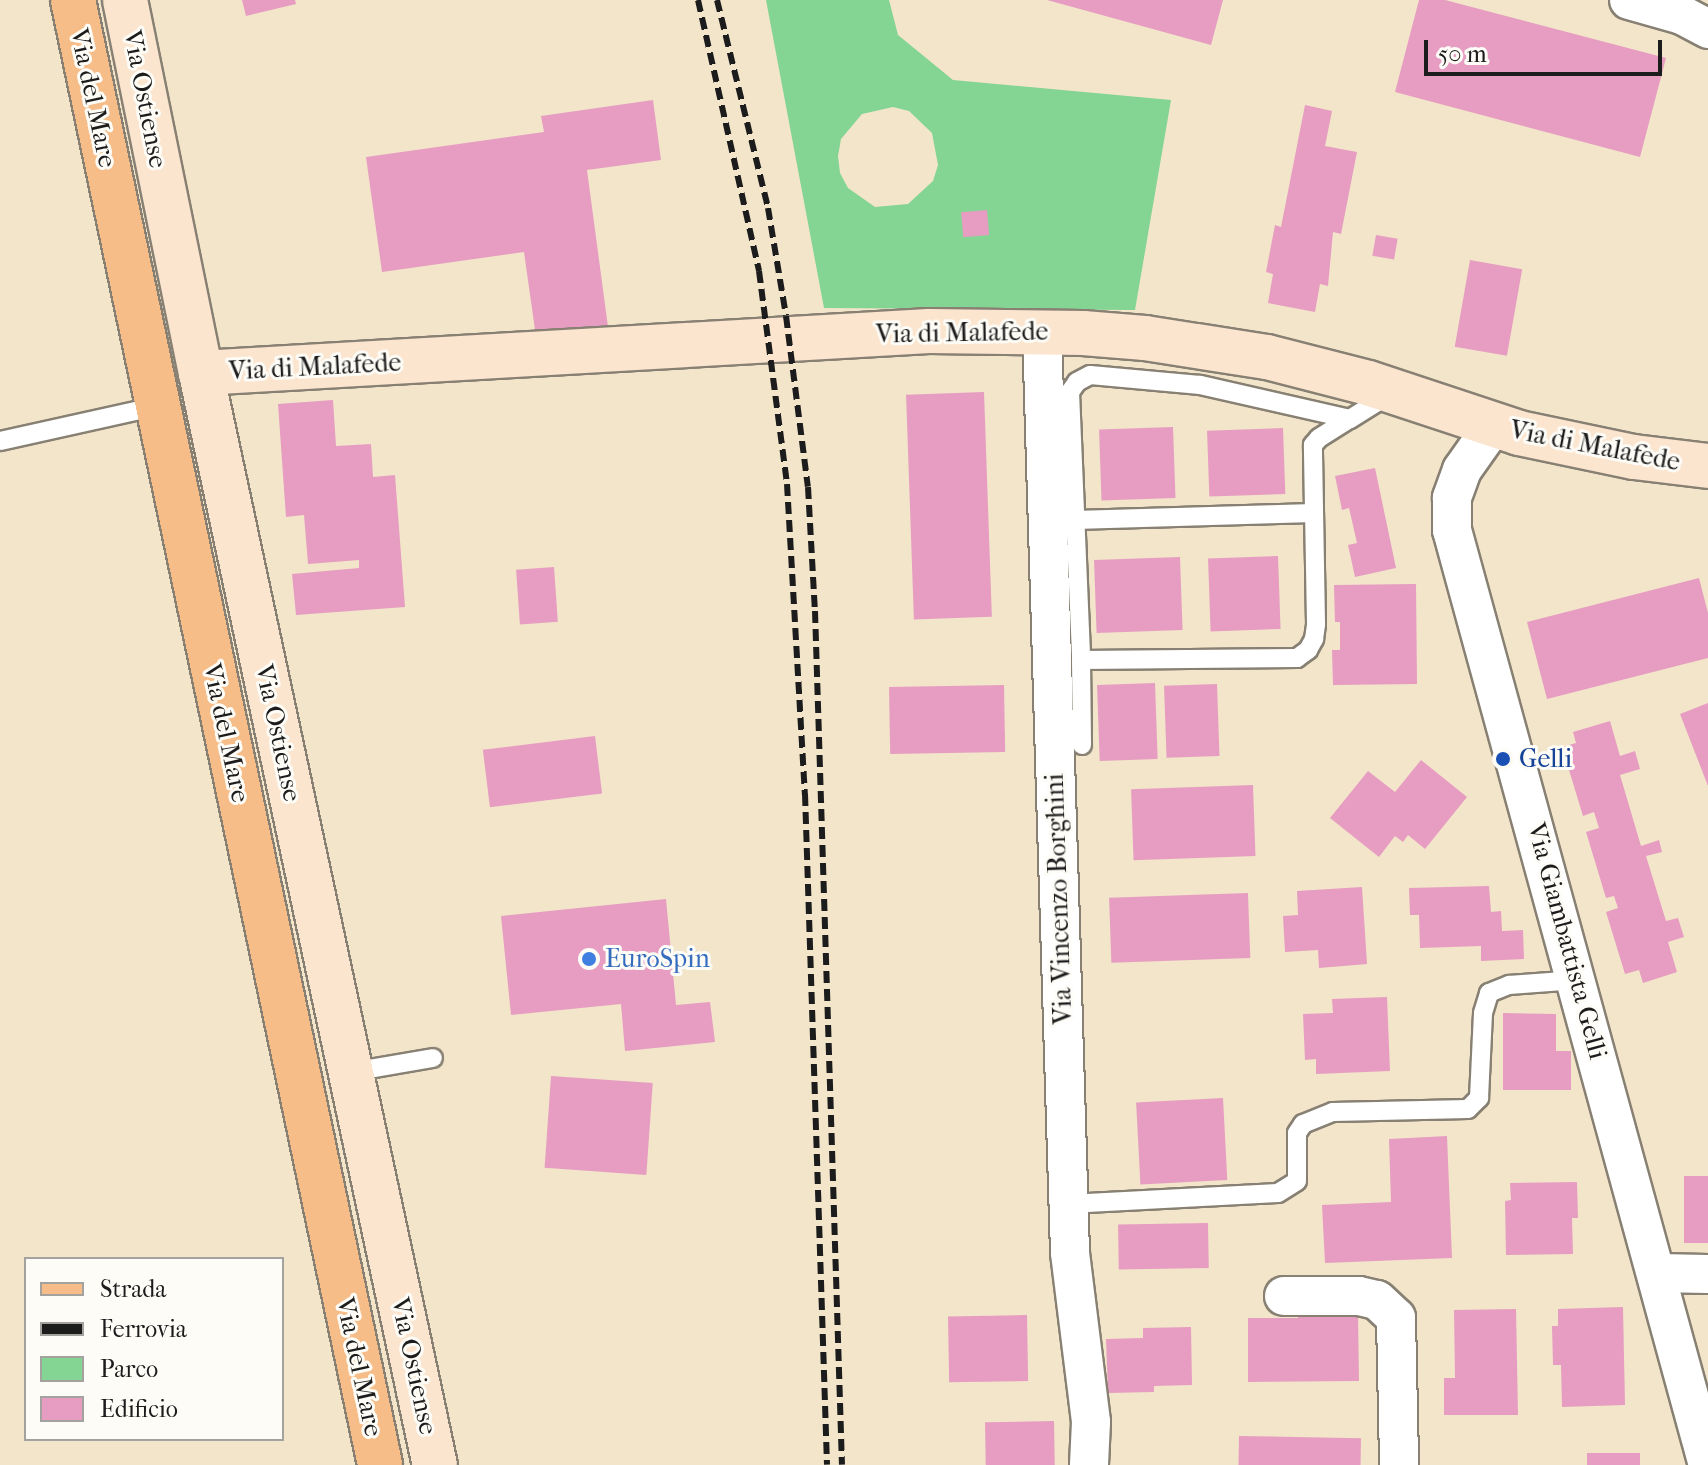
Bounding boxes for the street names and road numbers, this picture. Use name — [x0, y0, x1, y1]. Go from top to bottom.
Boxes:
street label: Via del Mare — [63, 26, 123, 170]
street label: Via Ostiense — [116, 28, 174, 170]
street label: Via di Malafede — [875, 316, 1049, 350]
street label: Via di Malafede — [228, 347, 402, 387]
street label: Via di Malafede — [1507, 414, 1683, 478]
street label: Via del Mare — [196, 661, 256, 805]
street label: Via Ostiense — [248, 662, 308, 804]
street label: Via Vincenzo Borghini — [1039, 773, 1079, 1025]
street label: Via Giambattista Gelli — [1520, 819, 1614, 1063]
street label: Via del Mare — [329, 1295, 389, 1439]
street label: Via Ostiense — [384, 1295, 444, 1437]

